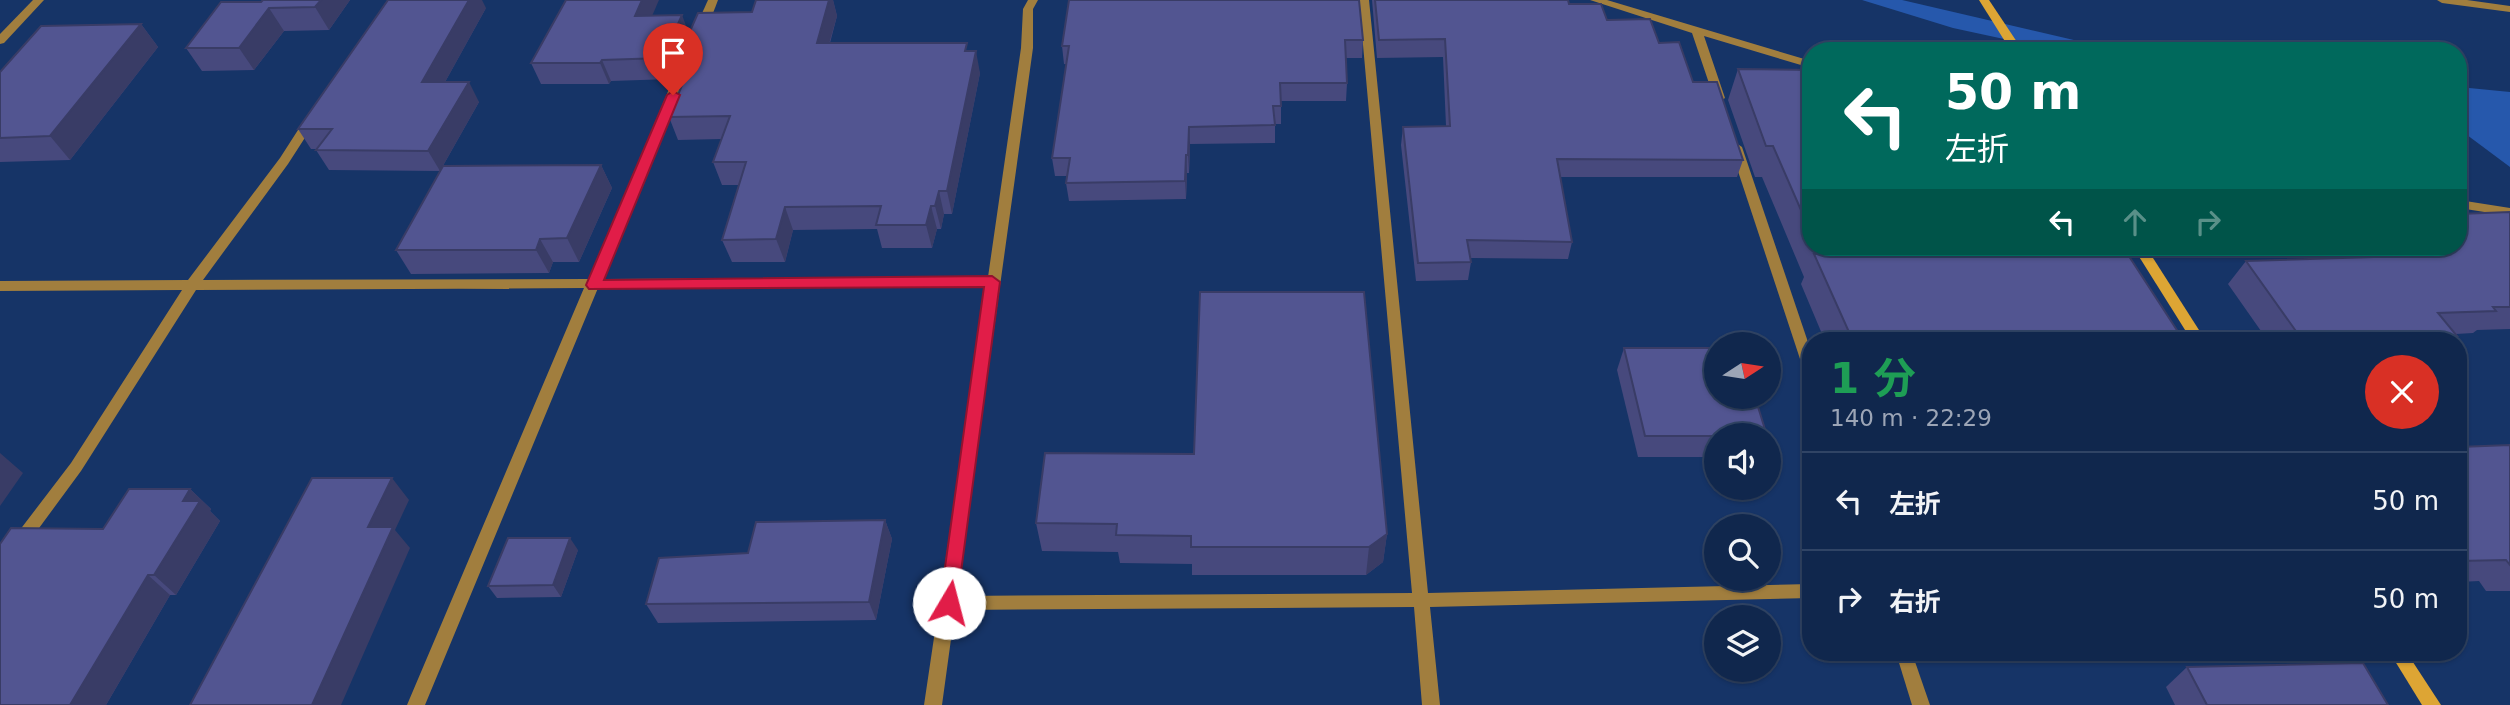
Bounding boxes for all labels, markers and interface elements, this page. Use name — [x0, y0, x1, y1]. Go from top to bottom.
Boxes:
pin — [643, 23, 703, 95]
icon: arrive — [654, 34, 692, 72]
text: 50 m — [1945, 64, 2081, 121]
icon: left — [1830, 70, 1921, 161]
text: 左折 — [1945, 130, 2009, 168]
icon: left — [2043, 203, 2081, 241]
icon: ahead — [2116, 203, 2154, 241]
icon: right — [2189, 203, 2227, 241]
north arrow — [1704, 332, 1782, 410]
map controls — [1704, 332, 1781, 682]
text: 1 分 — [1830, 354, 1916, 403]
button: close — [2365, 355, 2439, 429]
text: 140 m · 22:29 — [1830, 405, 1992, 431]
button: sound — [1704, 423, 1781, 500]
icon: left — [1830, 482, 1868, 520]
text: 50 m — [2372, 486, 2439, 516]
text: 左折 — [1889, 489, 1941, 519]
button: search — [1704, 514, 1781, 591]
position arrow — [912, 566, 986, 640]
icon: right — [1830, 580, 1868, 618]
text: 50 m — [2372, 584, 2439, 614]
text: 右折 — [1889, 587, 1941, 617]
button: layers — [1704, 605, 1781, 682]

